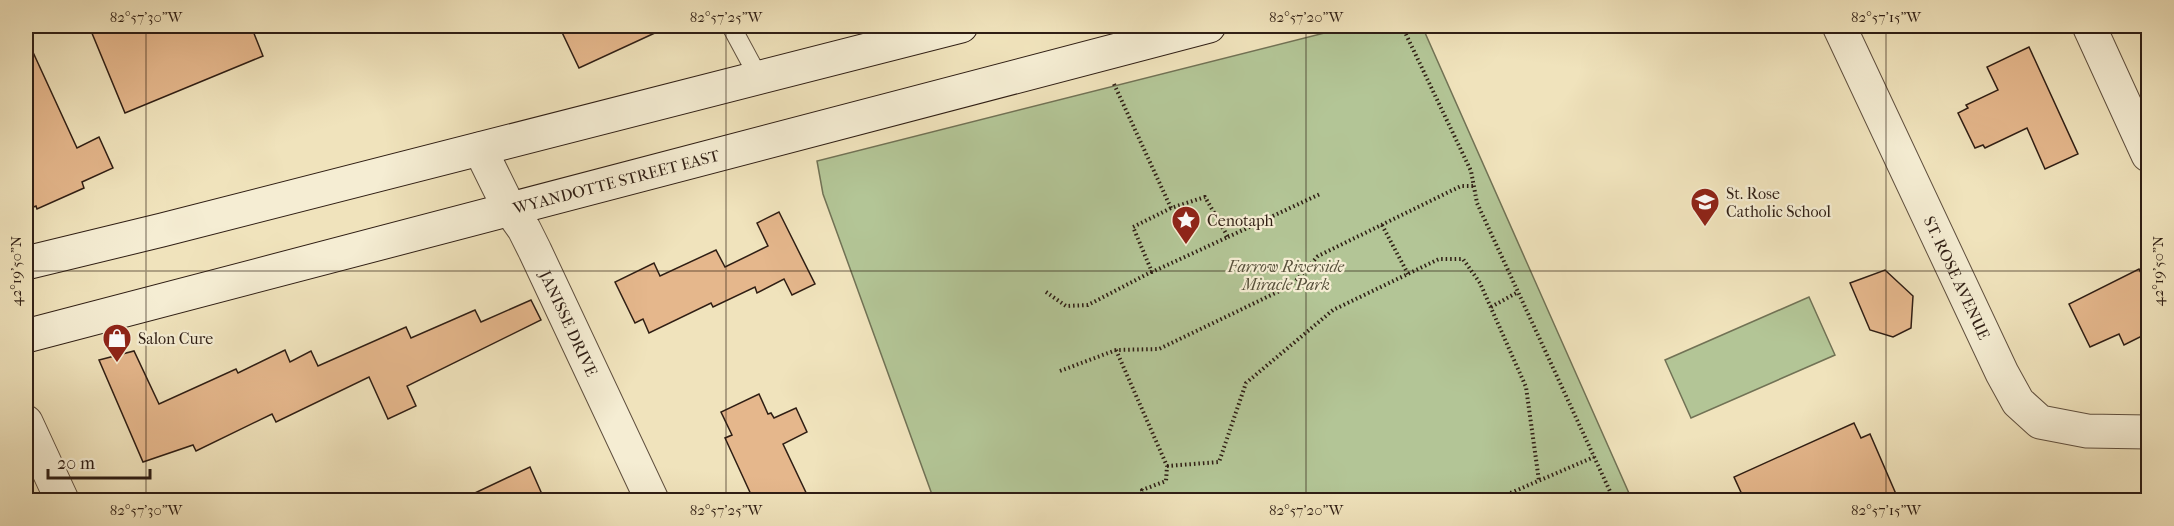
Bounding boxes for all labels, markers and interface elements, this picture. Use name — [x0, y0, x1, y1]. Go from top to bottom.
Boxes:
text: 82°57'30"W — [110, 8, 184, 26]
text: 82°57'25"W — [690, 8, 763, 26]
text: 82°57'20"W — [1269, 8, 1344, 26]
text: 82°57'15"W — [1851, 8, 1922, 26]
street label: WYANDOTTE STREET EAST — [510, 146, 722, 218]
place label: St. Rose Catholic School — [1726, 184, 1832, 221]
school or university icon: St. Rose Catholic School — [1689, 186, 1721, 228]
place icon: Cenotaph — [1170, 204, 1202, 246]
place label: Cenotaph — [1207, 211, 1274, 230]
street label: ST. ROSE AVENUE — [1920, 213, 1994, 343]
text: 42°19'50"N — [7, 235, 25, 306]
text: 42°19'50"N — [2149, 235, 2167, 306]
park label: Farrow Riverside Miracle Park — [1227, 257, 1345, 294]
street label: JANISSE DRIVE — [535, 266, 602, 380]
shop icon: Salon Cure — [101, 322, 133, 364]
place label: Salon Cure — [138, 329, 213, 348]
scale bar — [48, 442, 150, 480]
text: 20 m — [57, 453, 95, 474]
text: 82°57'30"W — [110, 501, 184, 519]
text: 82°57'25"W — [690, 501, 763, 519]
text: 82°57'20"W — [1269, 501, 1344, 519]
text: 82°57'15"W — [1851, 501, 1922, 519]

